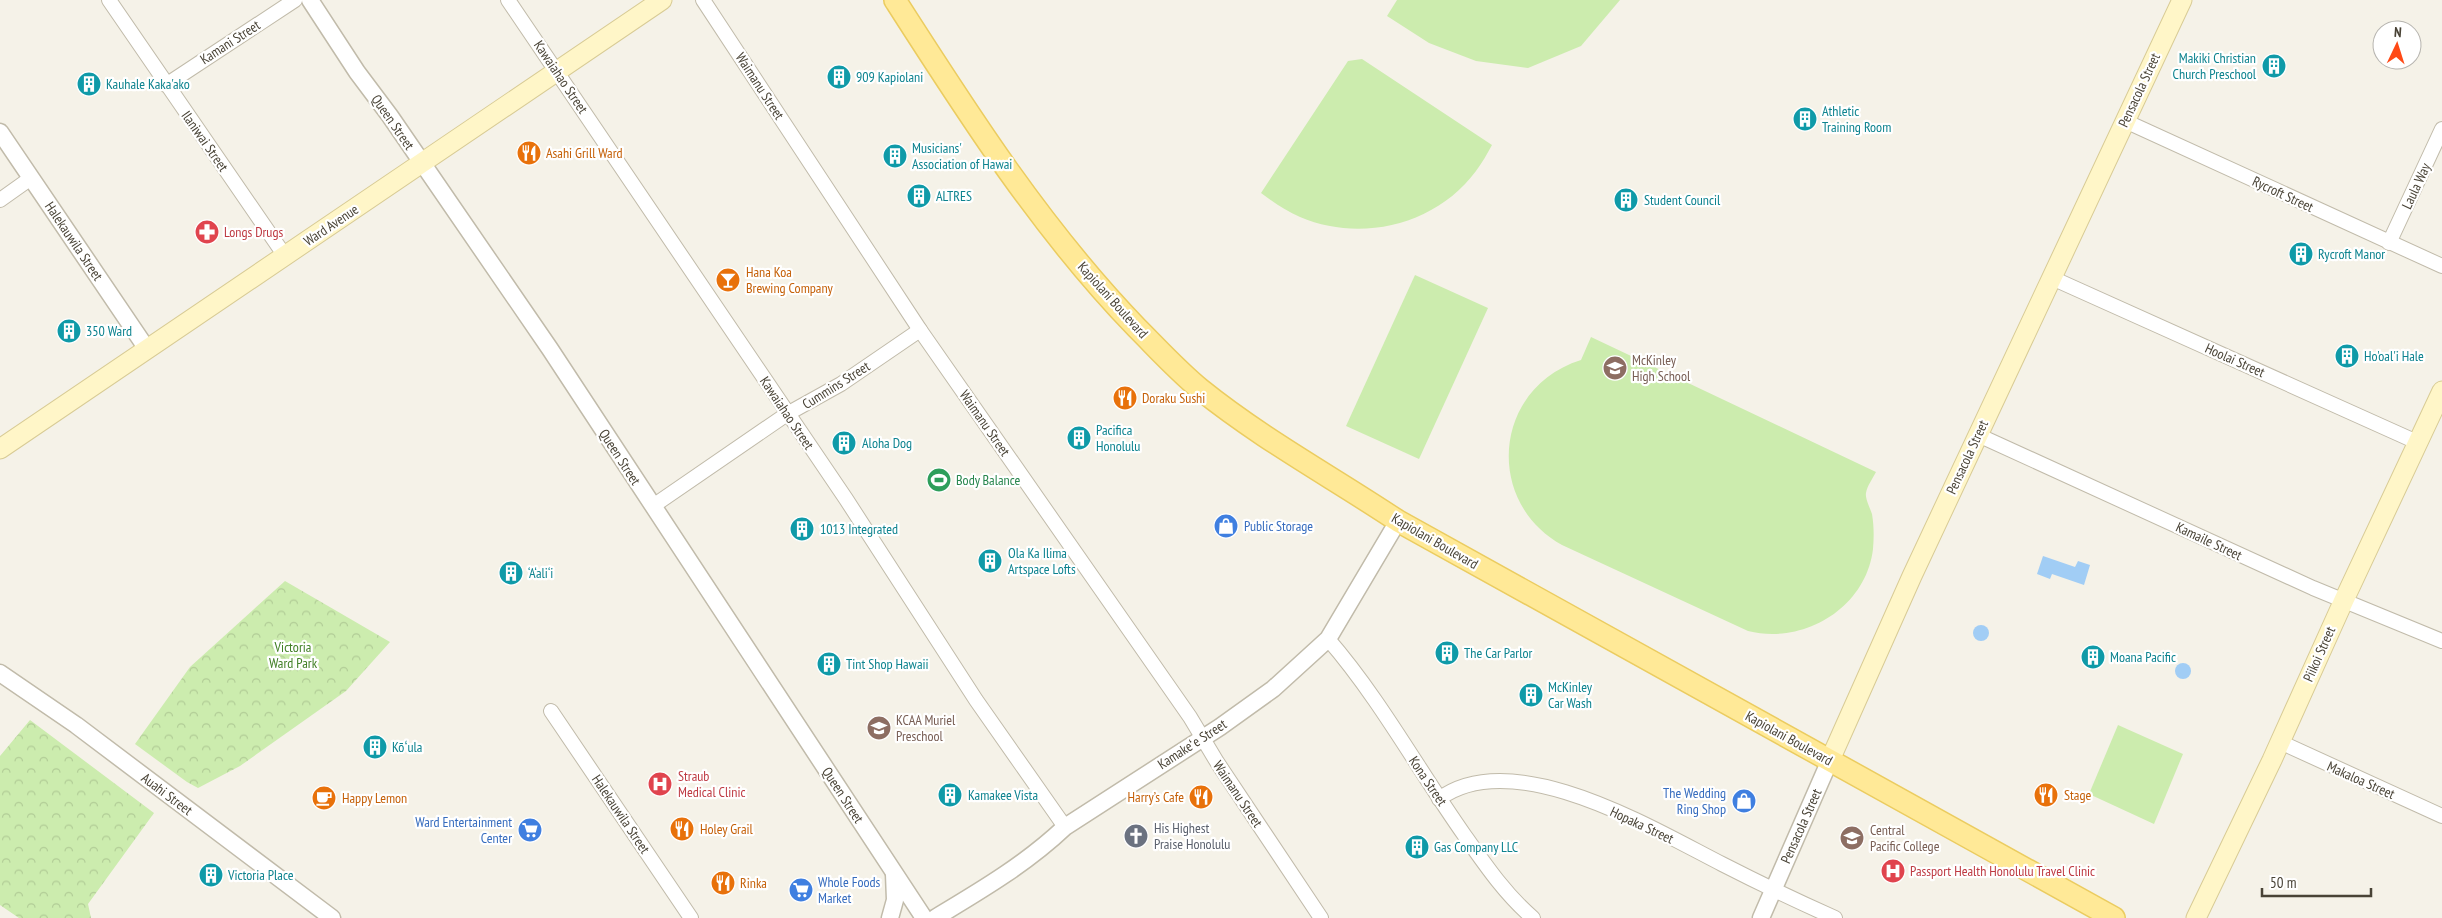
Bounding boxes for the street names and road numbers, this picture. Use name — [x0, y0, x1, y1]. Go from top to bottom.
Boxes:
street label: Kamani Street — [197, 16, 264, 68]
street label: Kawaiahao Street — [530, 37, 592, 117]
street label: Waimanu Street — [732, 49, 788, 123]
street label: Pensacola Street — [2114, 50, 2164, 130]
street label: Queen Street — [367, 91, 419, 153]
street label: Ilaniwai Street — [178, 107, 233, 175]
street label: Laula Way — [2398, 159, 2435, 212]
street label: Rycroft Street — [2249, 172, 2317, 216]
street label: Halekauwila Street — [41, 198, 107, 284]
street label: Ward Avenue — [300, 200, 362, 250]
street label: Kapiolani Boulevard — [1074, 258, 1152, 342]
street label: Hoolai Street — [2202, 339, 2268, 381]
street label: Cummins Street — [799, 357, 873, 413]
street label: Kawaiahao Street — [756, 373, 818, 453]
street label: Waimanu Street — [956, 387, 1014, 460]
street label: Pensacola Street — [1942, 417, 1992, 497]
street label: Queen Street — [595, 426, 645, 489]
street label: Kapiolani Boulevard — [1389, 509, 1481, 573]
street label: Kamaile Street — [2173, 518, 2245, 564]
street label: Piikoi Street — [2299, 623, 2339, 684]
street label: Kapiolani Boulevard — [1742, 707, 1836, 769]
street label: Kamakeʻe Street — [1154, 715, 1230, 773]
street label: Kona Street — [1405, 753, 1451, 809]
street label: Waimanu Street — [1209, 757, 1267, 831]
street label: Makaloa Street — [2324, 757, 2398, 803]
street label: Queen Street — [818, 764, 868, 827]
street label: Auahi Street — [138, 769, 196, 819]
street label: Halekauwila Street — [588, 771, 654, 857]
street label: Pensacola Street — [1777, 786, 1826, 866]
street label: Hopaka Street — [1607, 802, 1677, 848]

